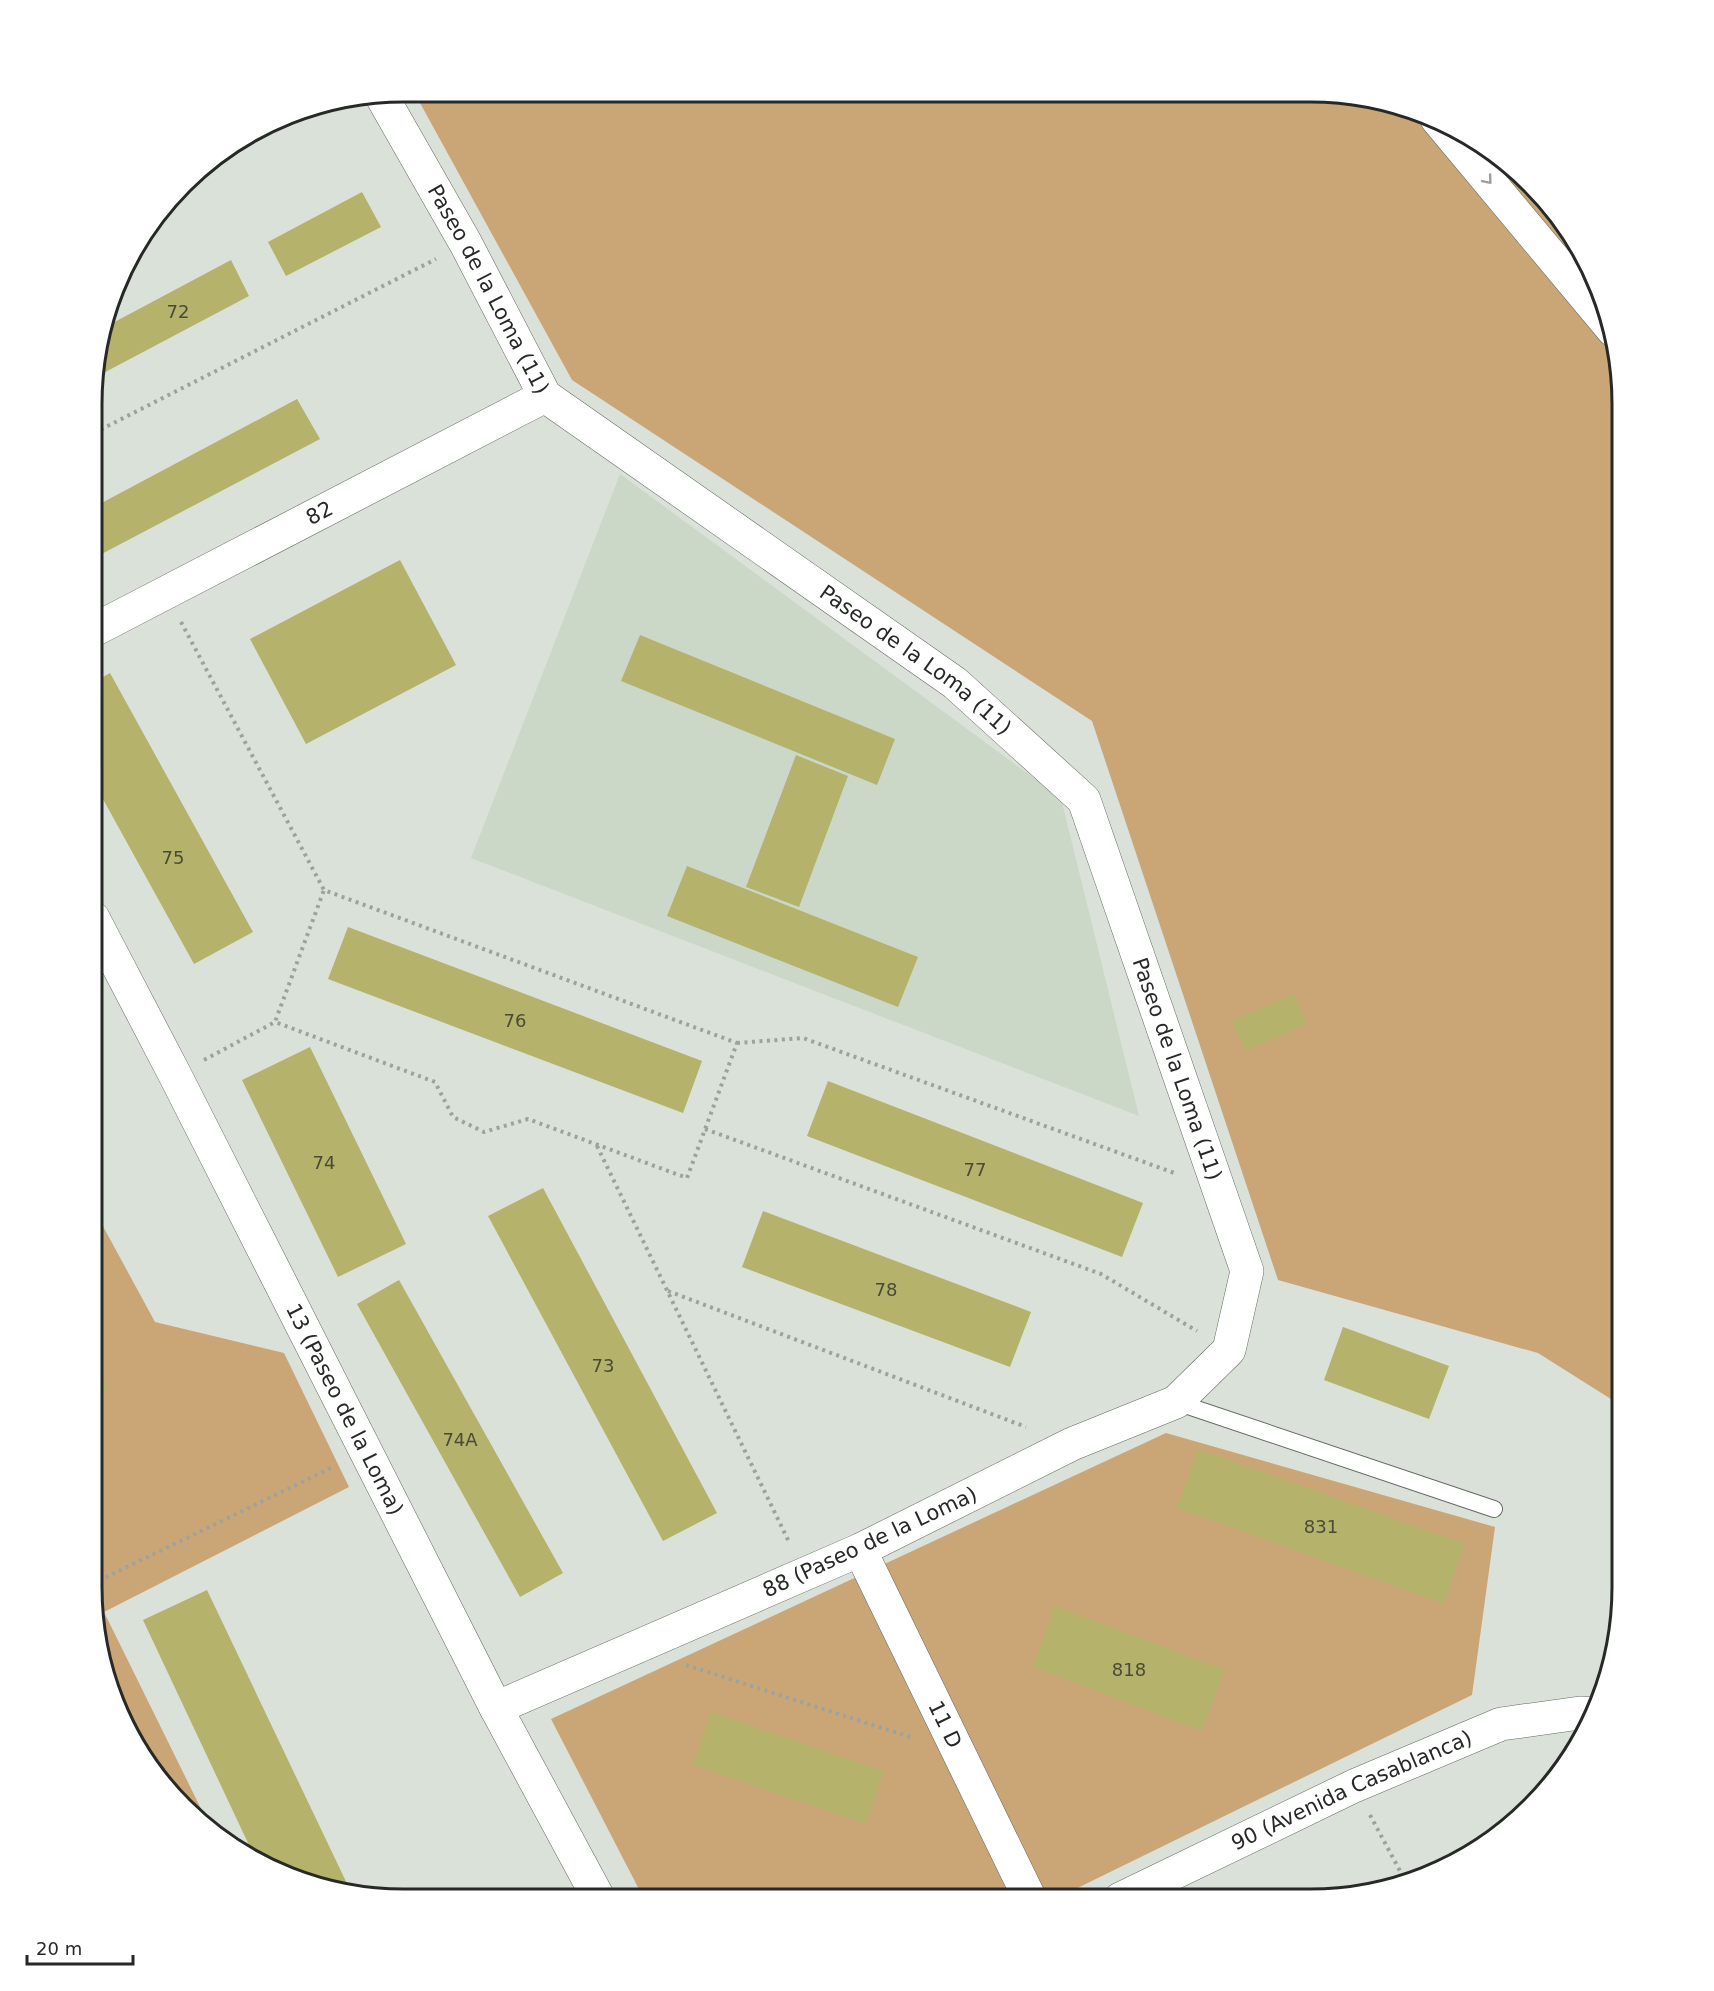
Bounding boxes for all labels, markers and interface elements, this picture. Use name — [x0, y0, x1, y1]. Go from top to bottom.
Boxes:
one-way arrow — [1481, 173, 1492, 184]
street label: Paseo de la Loma (11) — [423, 180, 554, 398]
house number: 72 — [167, 301, 189, 322]
street label: 82 — [302, 496, 337, 530]
street label: Paseo de la Loma (11) — [815, 580, 1016, 740]
house number: 75 — [162, 847, 184, 868]
street label: Paseo de la Loma (11) — [1127, 954, 1227, 1183]
house number: 76 — [504, 1010, 526, 1031]
house number: 74 — [313, 1152, 335, 1173]
house number: 77 — [964, 1159, 986, 1180]
house number: 78 — [875, 1279, 897, 1300]
street label: 13 (Paseo de la Loma) — [281, 1300, 408, 1519]
house number: 73 — [592, 1355, 614, 1376]
house number: 74A — [442, 1429, 478, 1450]
street label: 88 (Paseo de la Loma) — [759, 1482, 981, 1602]
house number: 831 — [1304, 1516, 1338, 1537]
house number: 818 — [1112, 1659, 1146, 1680]
street label: 11 D — [923, 1697, 967, 1752]
street label: 90 (Avenida Casablanca) — [1228, 1726, 1476, 1855]
scale bar — [27, 1928, 134, 1966]
text: 20 m — [36, 1938, 82, 1959]

